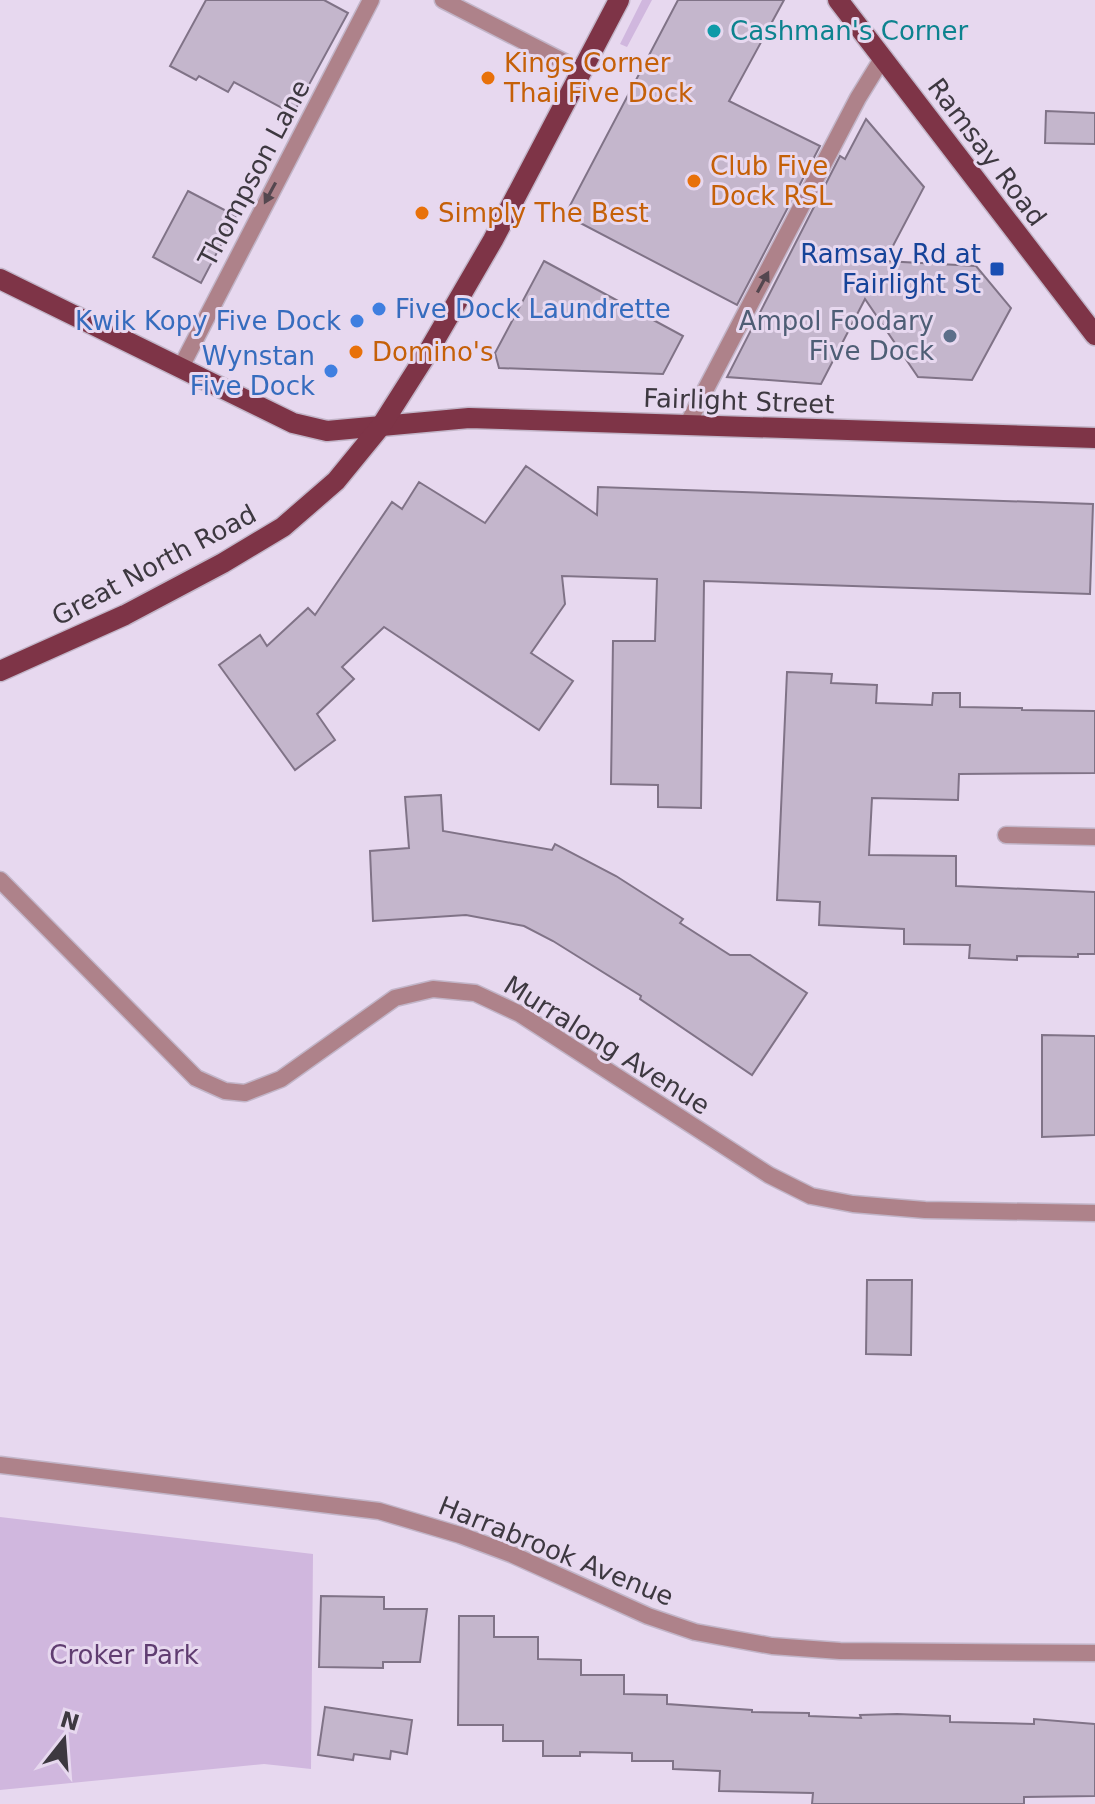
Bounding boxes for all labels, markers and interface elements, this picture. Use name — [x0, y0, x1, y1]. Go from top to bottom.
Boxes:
place label: Cashman's Corner — [730, 16, 969, 46]
marker: Cashman's Corner — [705, 22, 723, 40]
place label: Kings Corner Thai Five Dock — [503, 48, 693, 108]
marker: Kings Corner Thai Five Dock — [479, 69, 497, 87]
street label: Ramsay Road — [922, 72, 1052, 232]
street label: Thompson Lane — [192, 74, 316, 272]
place label: Club Five Dock RSL — [710, 151, 833, 211]
marker: Club Five Dock RSL — [685, 172, 703, 190]
one-way arrow — [264, 182, 277, 205]
place label: Simply The Best — [438, 198, 649, 228]
marker: Simply The Best — [413, 204, 431, 222]
place label: Ramsay Rd at Fairlight St — [800, 239, 981, 299]
marker: Ramsay Rd at Fairlight St — [988, 260, 1006, 278]
one-way arrow — [756, 270, 769, 293]
place label: Five Dock Laundrette — [395, 294, 671, 324]
marker: Five Dock Laundrette — [370, 300, 388, 318]
place label: Kwik Kopy Five Dock — [75, 306, 341, 336]
place label: Ampol Foodary Five Dock — [739, 306, 934, 366]
marker: Kwik Kopy Five Dock — [348, 312, 366, 330]
marker: Ampol Foodary Five Dock — [941, 327, 959, 345]
place label: Domino's — [372, 337, 494, 367]
place label: Wynstan Five Dock — [190, 341, 315, 401]
marker: Domino's — [347, 343, 365, 361]
marker: Wynstan Five Dock — [322, 362, 340, 380]
street label: Fairlight Street — [643, 383, 835, 419]
street label: Great North Road — [47, 498, 261, 632]
street label: Murralong Avenue — [499, 970, 715, 1120]
street label: Harrabrook Avenue — [434, 1490, 678, 1612]
park label: Croker Park — [49, 1640, 199, 1670]
north arrow — [24, 1700, 104, 1780]
text: N — [57, 1707, 82, 1736]

